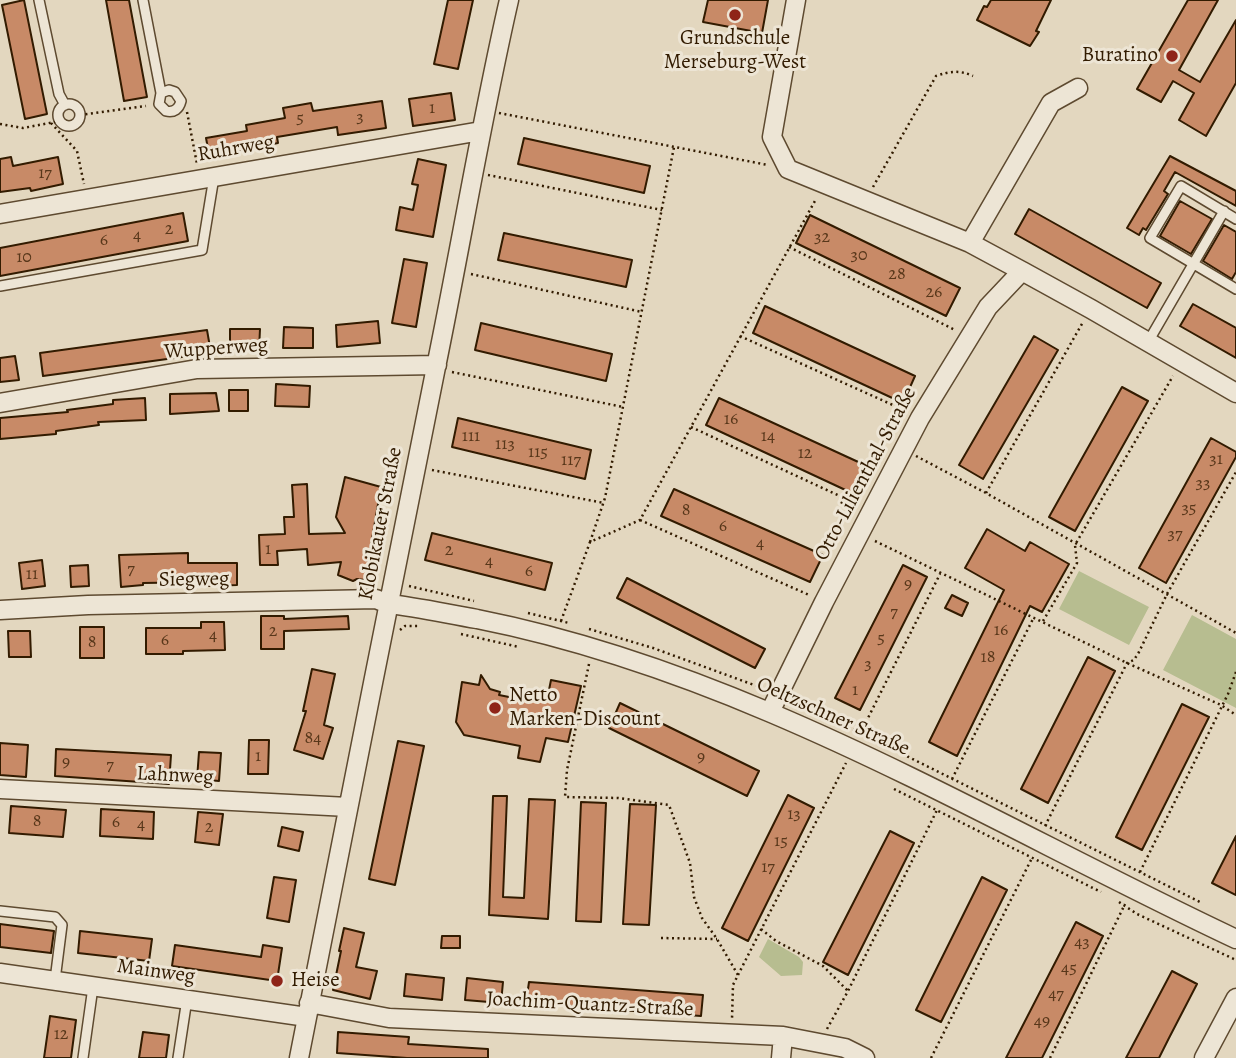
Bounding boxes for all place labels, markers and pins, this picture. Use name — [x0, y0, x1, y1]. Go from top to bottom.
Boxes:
marker: Grundschule Merseburg-West — [727, 7, 743, 23]
place label: Grundschule Merseburg-West — [664, 26, 806, 76]
place label: Buratino — [1082, 43, 1158, 69]
marker: Buratino — [1164, 48, 1180, 64]
place label: Netto Marken-Discount — [509, 683, 661, 733]
marker: Netto Marken-Discount — [487, 700, 503, 716]
place label: Heise — [291, 968, 340, 994]
marker: Heise — [269, 973, 285, 989]

